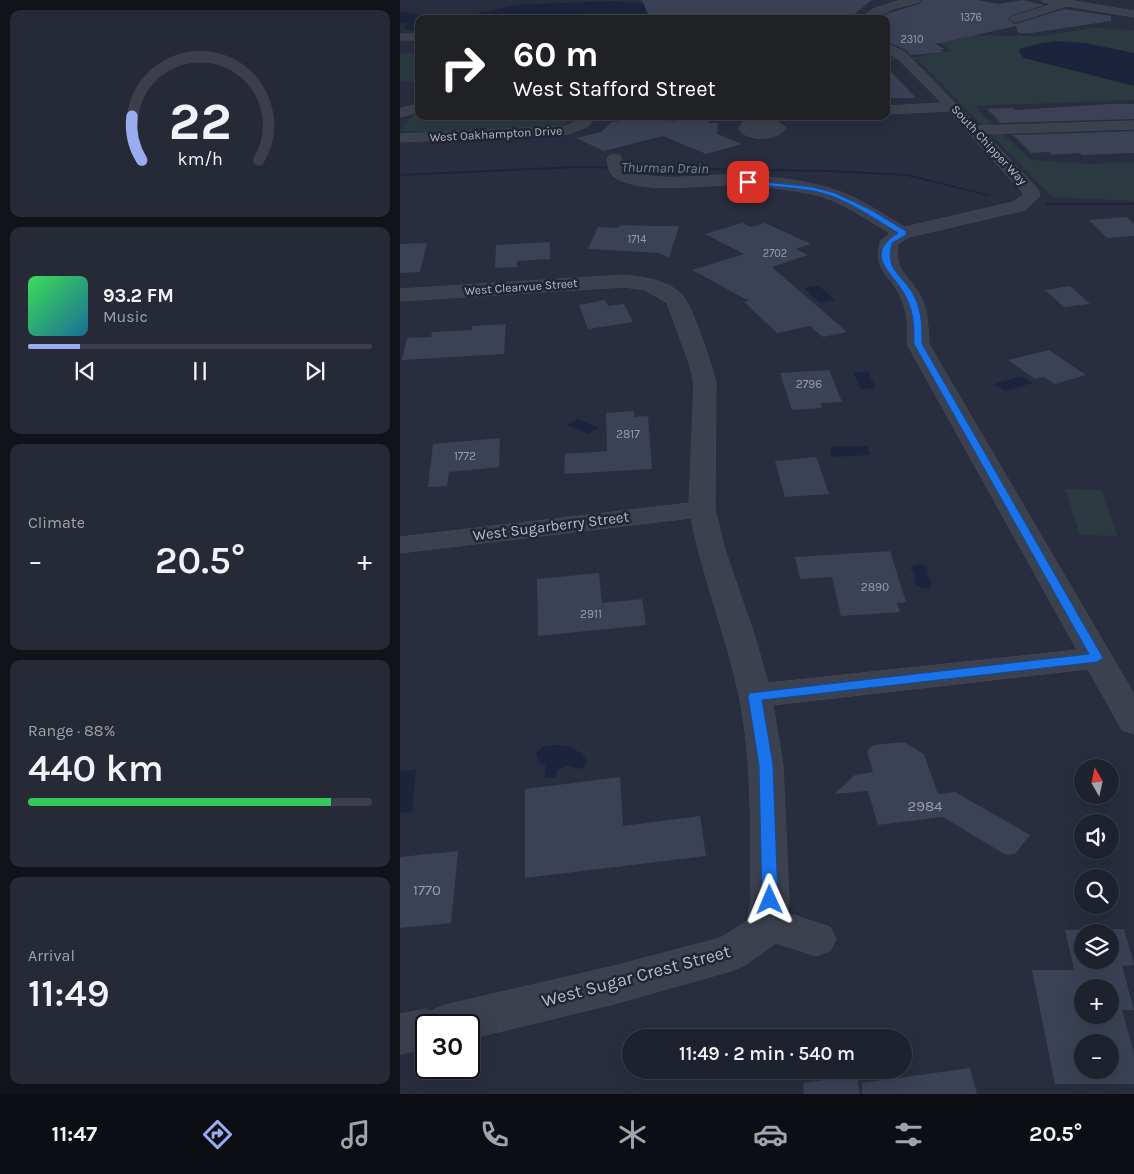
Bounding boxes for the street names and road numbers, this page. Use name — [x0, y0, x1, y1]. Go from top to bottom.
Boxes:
street label: South Chipper Way — [948, 102, 1030, 188]
street label: West Oakhampton Drive — [429, 124, 563, 144]
street label: West Clearvue Street — [464, 276, 578, 298]
street label: West Sugarberry Street — [472, 507, 630, 545]
street label: West Sugar Crest Street — [539, 940, 733, 1012]

